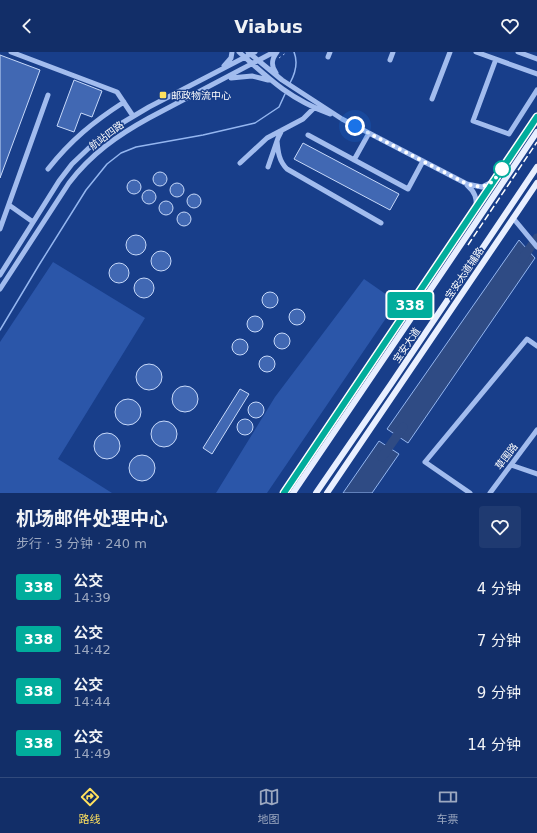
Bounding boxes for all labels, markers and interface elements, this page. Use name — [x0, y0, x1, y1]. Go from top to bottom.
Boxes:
icon: back — [16, 15, 38, 37]
icon: heart — [499, 15, 521, 37]
text: Viabus — [234, 16, 303, 37]
marker: 邮政物流中心 — [158, 90, 168, 100]
place label: 邮政物流中心 — [171, 90, 231, 101]
your location — [345, 116, 365, 136]
street label: 航站四路 — [87, 119, 126, 152]
unlabelled marker — [493, 160, 511, 178]
street label: 宝安大道辅路 — [443, 245, 486, 301]
line badge: 338 — [387, 292, 433, 318]
text: 338 — [395, 297, 425, 313]
street label: 宝安大道 — [391, 326, 422, 365]
street label: 草围路 — [493, 441, 520, 472]
button: heart — [479, 506, 521, 548]
text: 机场邮件处理中心 — [16, 507, 168, 529]
text: 步行 · 3 分钟 · 240 m — [16, 536, 147, 551]
text: 公交 — [73, 572, 103, 590]
text: 338 — [24, 579, 53, 595]
text: 4 分钟 — [477, 580, 521, 598]
text: 14:39 — [73, 590, 111, 605]
text: 公交 — [73, 624, 103, 642]
text: 338 — [24, 631, 53, 647]
text: 7 分钟 — [477, 632, 521, 650]
text: 14:42 — [73, 642, 111, 657]
text: 公交 — [73, 676, 103, 694]
text: 338 — [24, 683, 53, 699]
text: 9 分钟 — [477, 684, 521, 702]
text: 14:44 — [73, 694, 111, 709]
text: 公交 — [73, 728, 103, 746]
text: 338 — [24, 735, 53, 751]
text: 14 分钟 — [467, 736, 521, 754]
text: 14:49 — [73, 746, 111, 761]
tab: 路线 — [79, 786, 101, 826]
tab: 地图 — [258, 786, 280, 826]
tab: 车票 — [437, 786, 459, 826]

